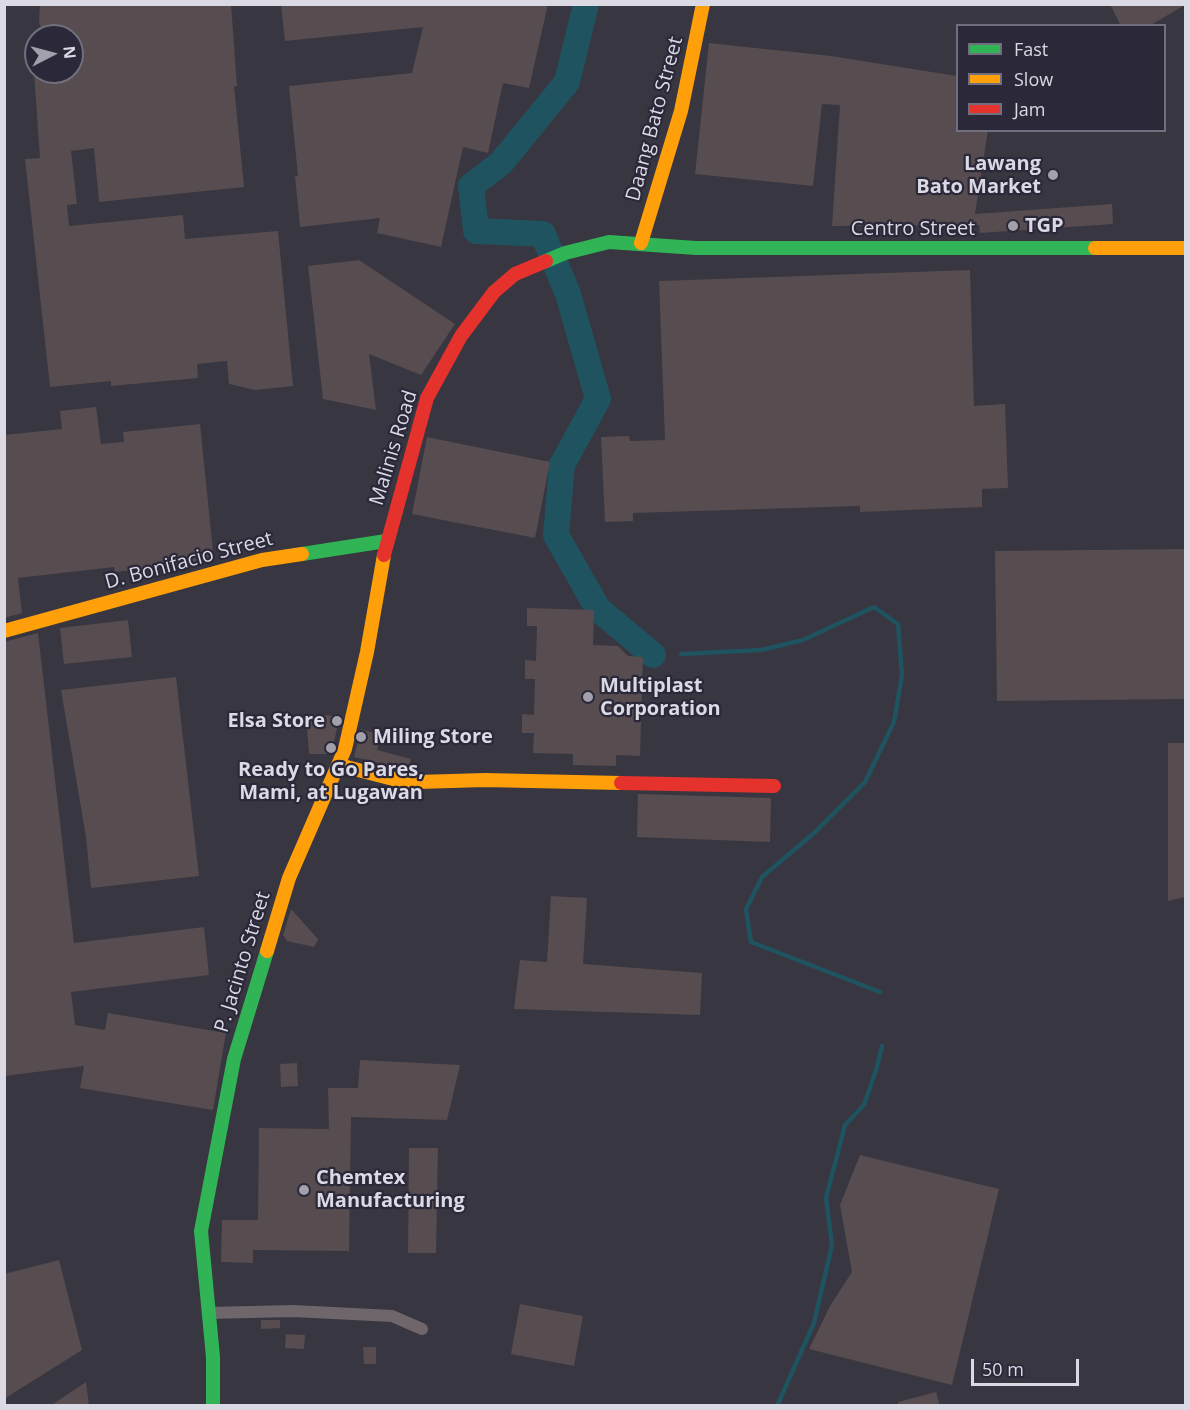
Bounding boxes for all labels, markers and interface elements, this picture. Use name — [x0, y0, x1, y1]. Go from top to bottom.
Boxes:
north arrow — [24, 24, 84, 84]
legend — [956, 24, 1166, 132]
street label: Daang Bato Street — [621, 34, 689, 204]
text: Fast — [1014, 37, 1048, 61]
text: N — [58, 45, 82, 60]
text: Slow — [1014, 67, 1053, 91]
text: Jam — [1014, 97, 1046, 121]
place label: Lawang Bato Market — [916, 152, 1041, 199]
marker: Lawang Bato Market — [1046, 168, 1060, 182]
place label: TGP — [1025, 214, 1064, 238]
street label: Centro Street — [851, 217, 975, 241]
marker: TGP — [1006, 219, 1020, 233]
street label: Malinis Road — [365, 388, 423, 508]
street label: D. Bonifacio Street — [102, 527, 276, 595]
place label: Multiplast Corporation — [600, 674, 721, 721]
marker: Multiplast Corporation — [581, 690, 595, 704]
place label: Elsa Store — [228, 709, 325, 733]
marker: Elsa Store — [330, 714, 344, 728]
place label: Miling Store — [373, 725, 493, 749]
marker: Miling Store — [354, 730, 368, 744]
marker: Ready to Go Pares, Mami, at Lugawan — [324, 741, 338, 755]
place label: Ready to Go Pares, Mami, at Lugawan — [238, 758, 424, 805]
street label: P. Jacinto Street — [210, 889, 276, 1035]
place label: Chemtex Manufacturing — [316, 1166, 465, 1213]
marker: Chemtex Manufacturing — [297, 1183, 311, 1197]
scale bar — [974, 1347, 1082, 1385]
text: 50 m — [982, 1357, 1024, 1381]

